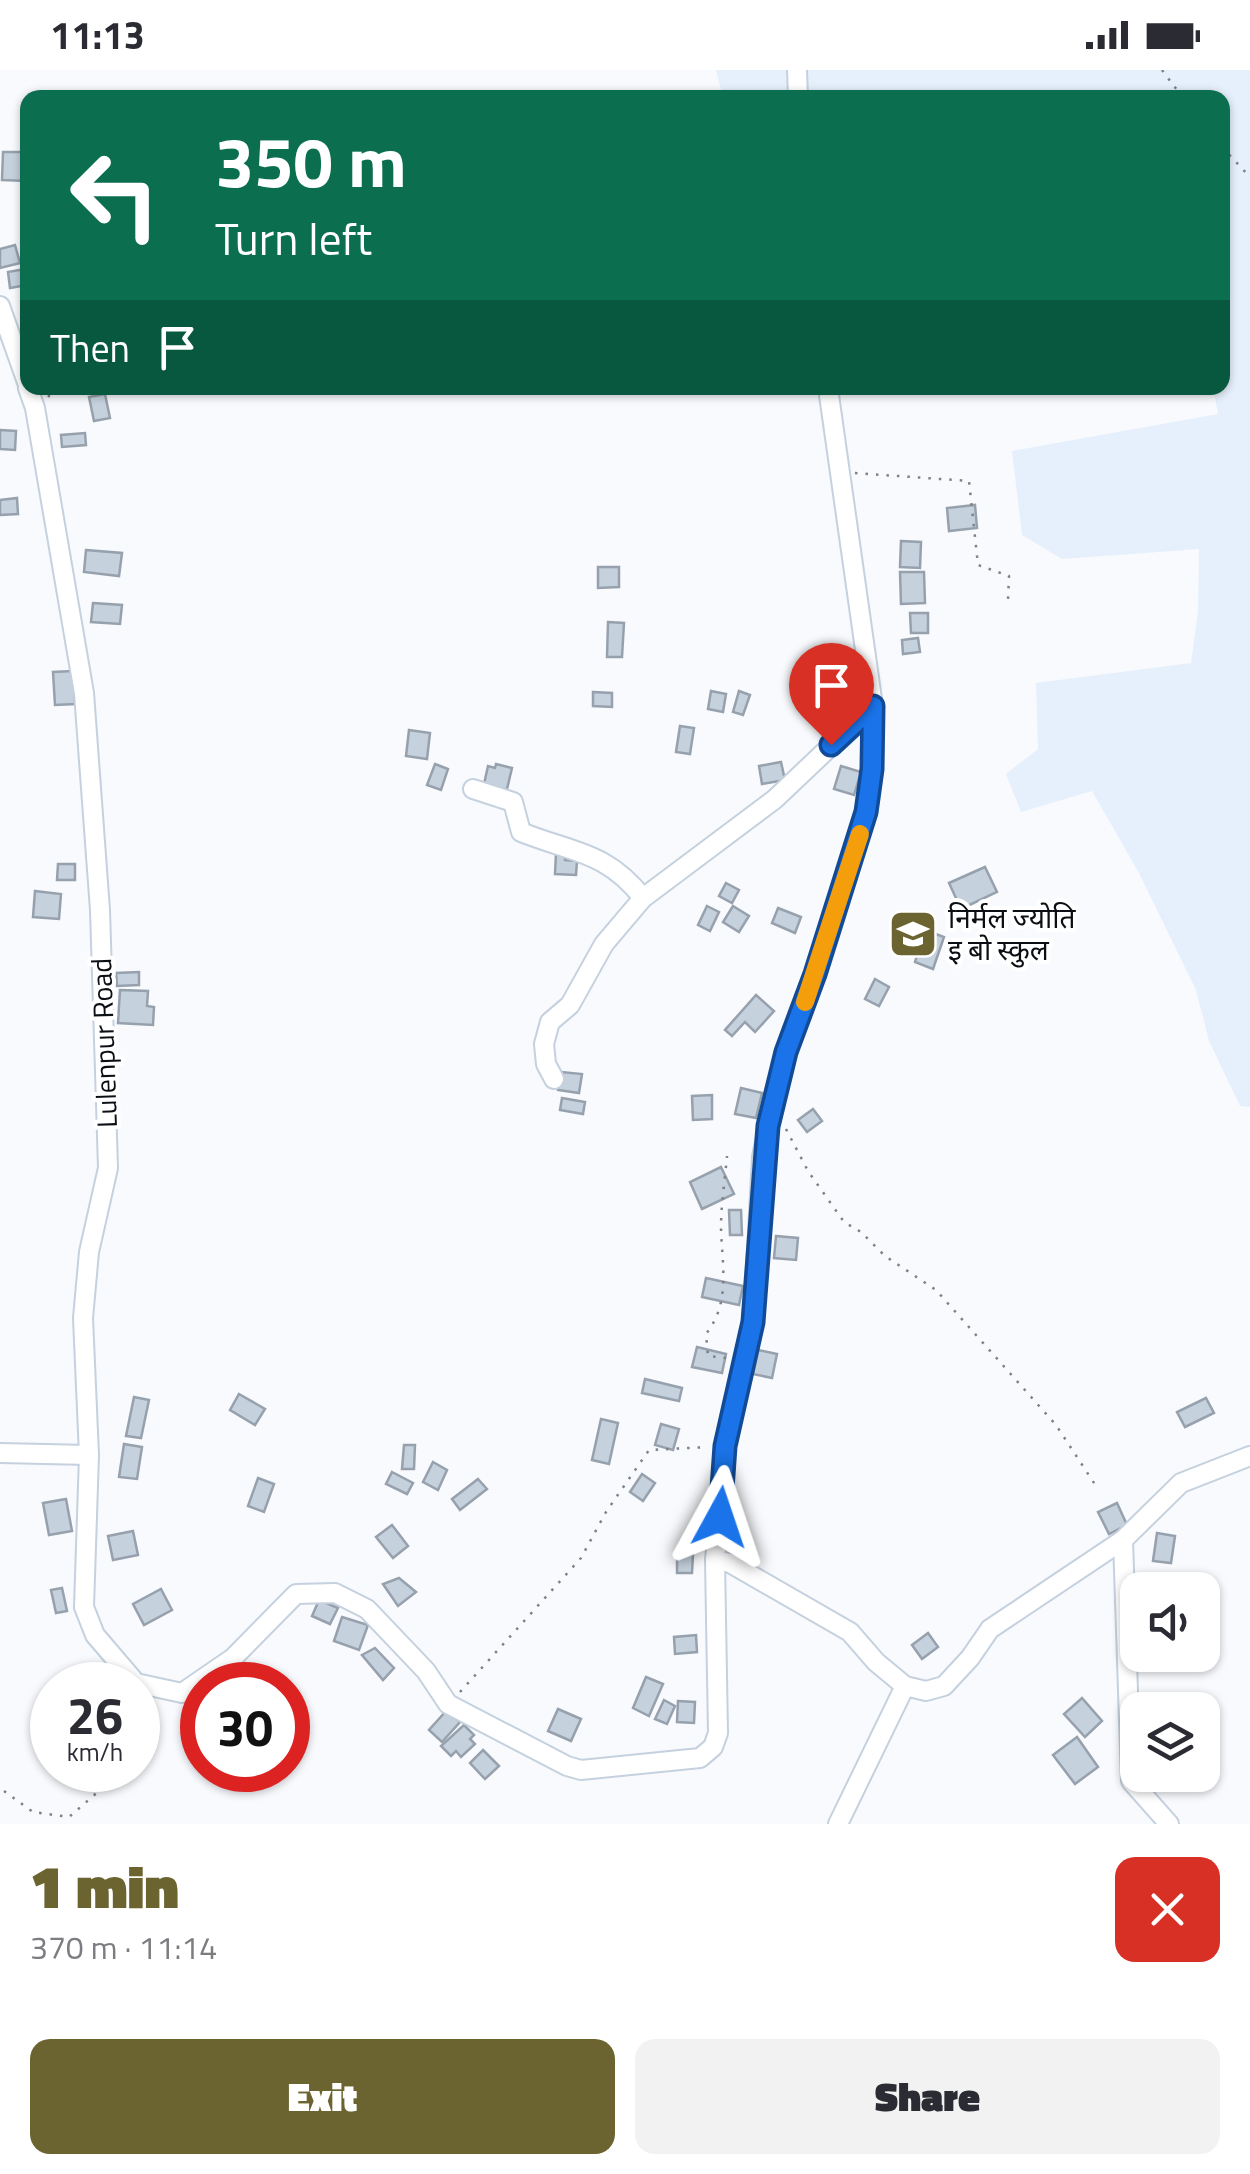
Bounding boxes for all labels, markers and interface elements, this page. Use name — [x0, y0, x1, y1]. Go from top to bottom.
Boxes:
text: 11:13 — [50, 6, 145, 64]
text: 350 m — [215, 108, 407, 214]
icon: left — [50, 130, 180, 260]
text: Turn left — [215, 204, 372, 272]
text: Then — [50, 319, 130, 377]
icon: arrive — [150, 320, 205, 375]
pin — [789, 643, 874, 746]
icon: arrive — [804, 658, 859, 713]
place label: निर्मल ज्याेति इ बाे स्कुल — [948, 896, 1076, 971]
school or university icon: निर्मल ज्याेति इ बाे स्कुल — [887, 908, 939, 960]
street label: Lulenpur Road — [79, 957, 128, 1129]
position arrow — [668, 1465, 772, 1569]
map controls — [1120, 1572, 1220, 1792]
button: sound — [1120, 1572, 1220, 1672]
speed limit sign: 30 — [180, 1662, 310, 1792]
text: 26 — [67, 1677, 123, 1753]
button: layers — [1120, 1692, 1220, 1792]
text: km/h — [67, 1733, 123, 1771]
text: 1 min — [30, 1840, 179, 1931]
button: close — [1115, 1857, 1220, 1962]
text: 370 m · 11:14 — [30, 1923, 217, 1971]
button: Exit — [30, 2039, 615, 2154]
button: Share — [635, 2039, 1220, 2154]

